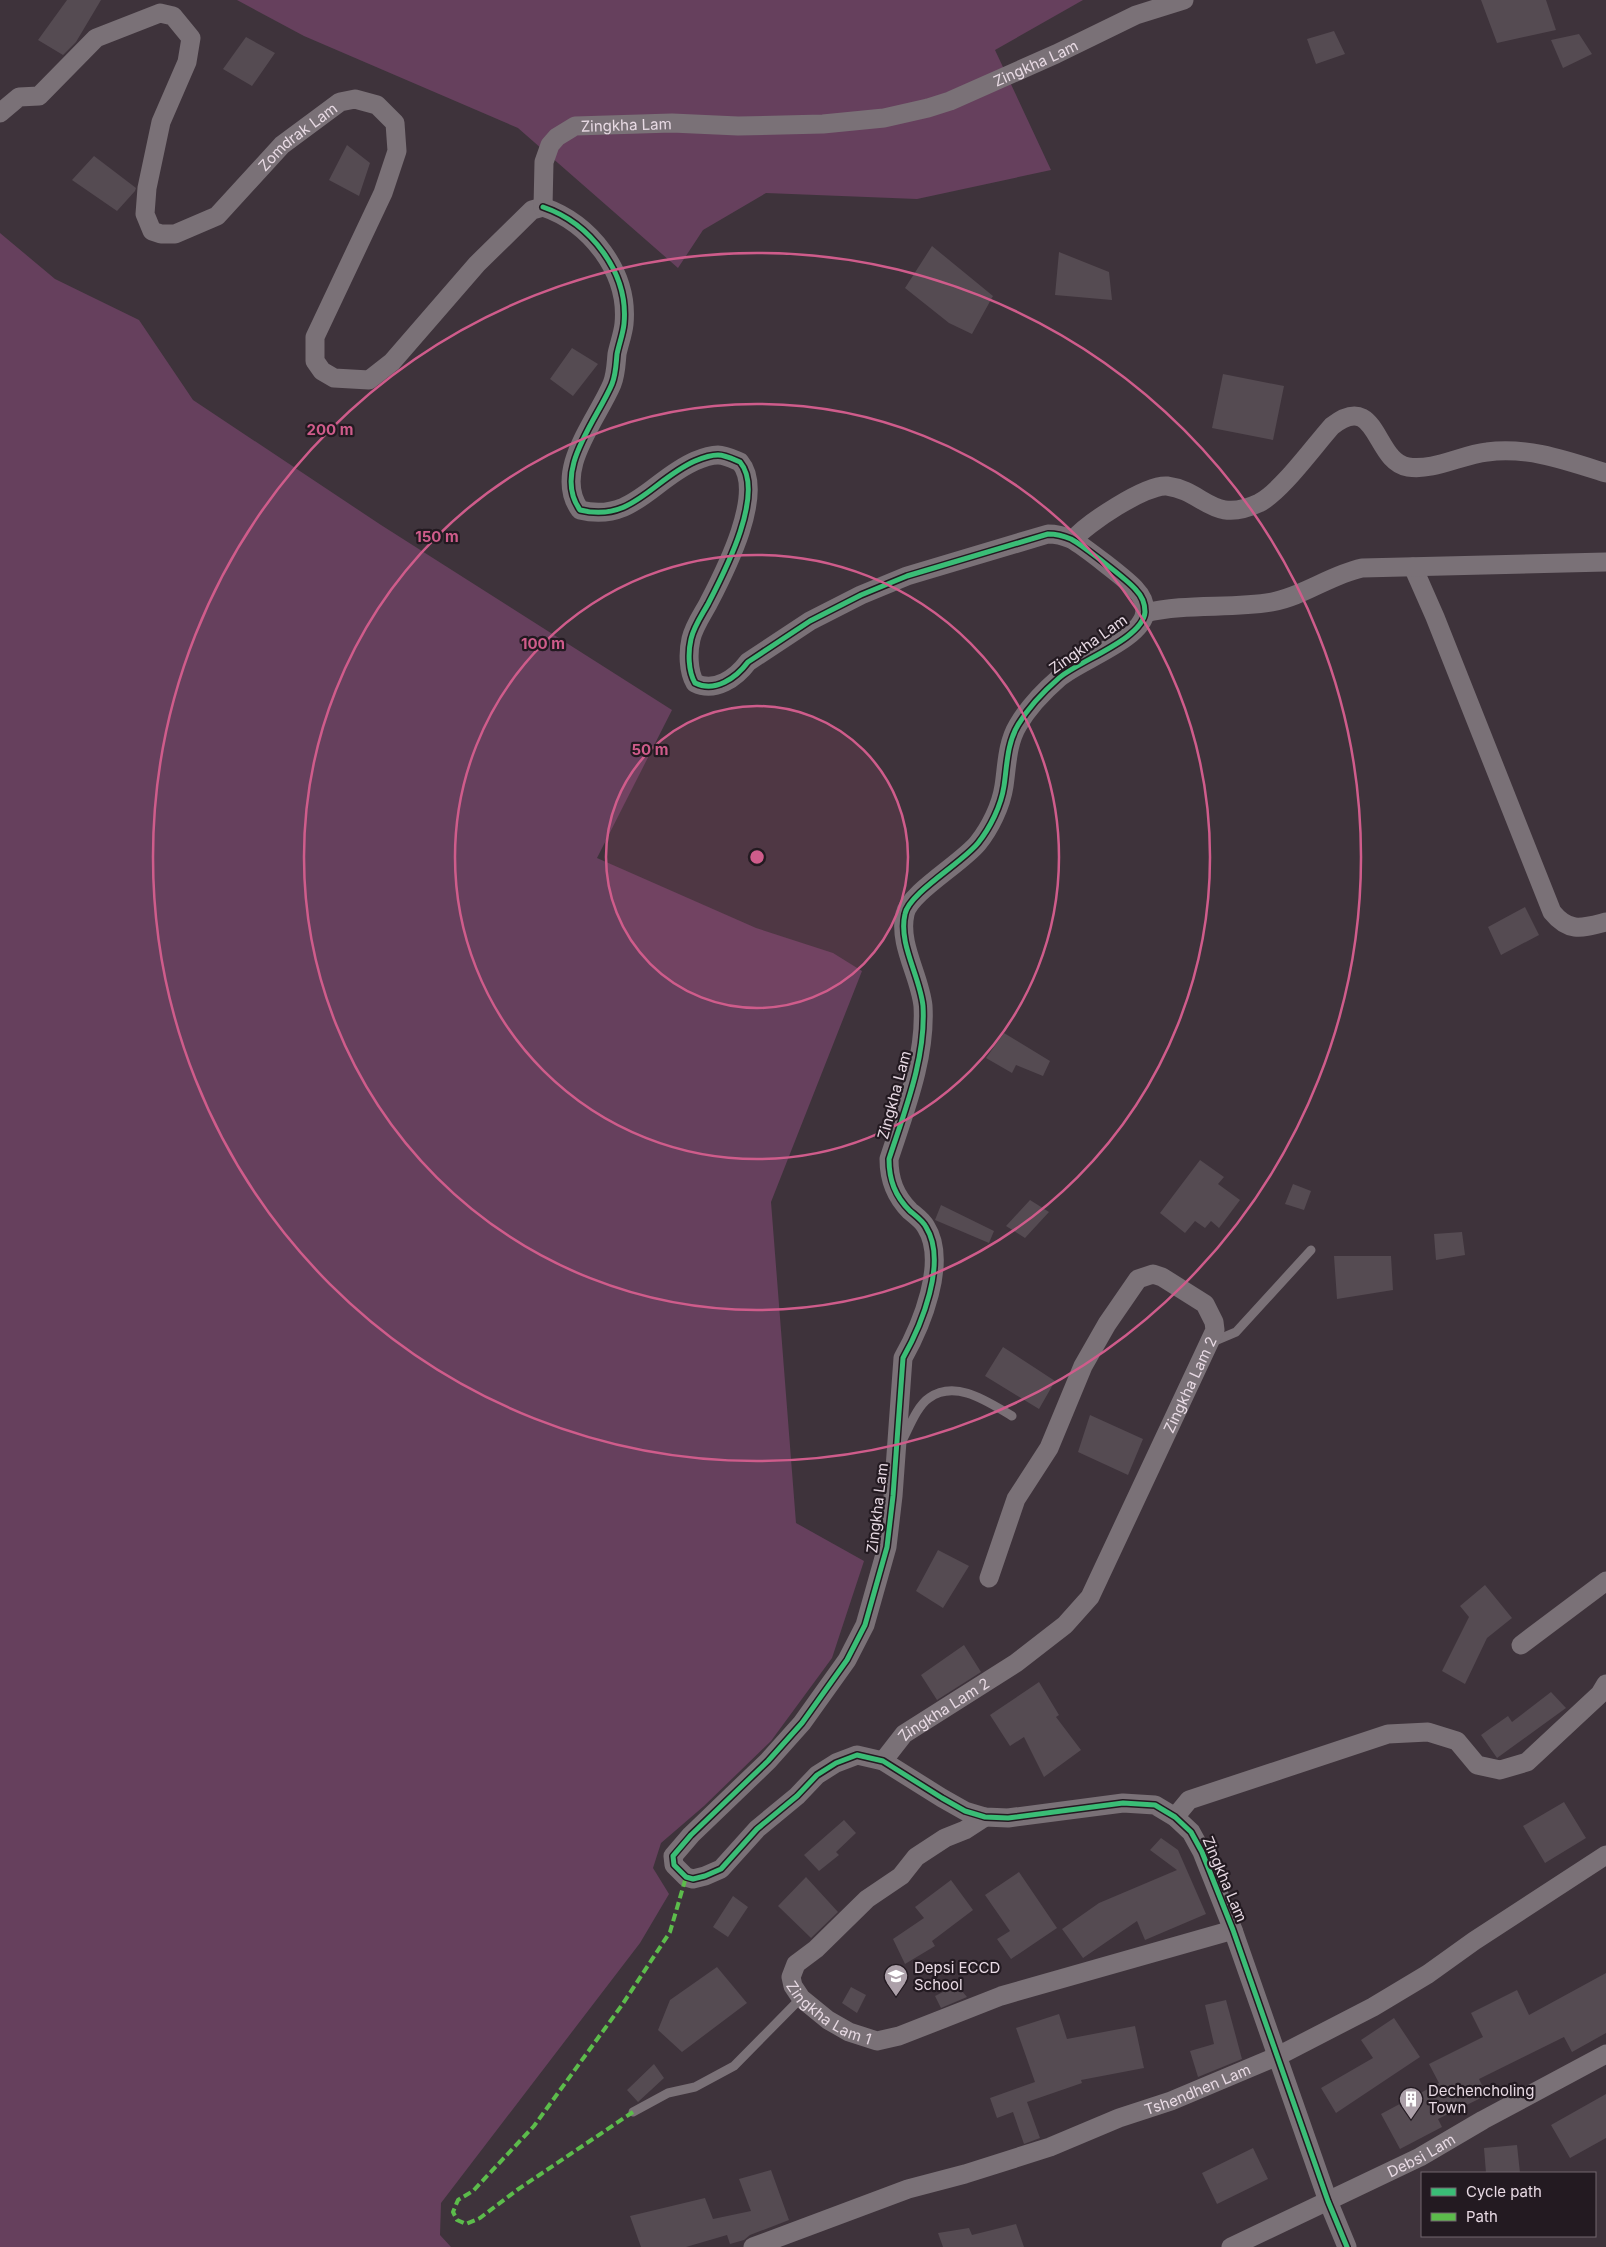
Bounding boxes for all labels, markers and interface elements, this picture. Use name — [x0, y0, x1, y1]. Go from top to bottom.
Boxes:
street label: Zingkha Lam — [990, 35, 1081, 90]
street label: Zomdrak Lam — [254, 98, 341, 175]
street label: Zingkha Lam — [580, 114, 672, 135]
text: 200 m — [307, 420, 353, 439]
text: 150 m — [415, 527, 459, 546]
street label: Zingkha Lam — [1045, 610, 1131, 678]
text: 100 m — [521, 634, 565, 653]
text: 50 m — [632, 740, 668, 759]
centre of rings — [748, 848, 766, 866]
street label: Zingkha Lam — [873, 1049, 915, 1141]
street label: Zingkha Lam 2 — [1159, 1333, 1220, 1436]
street label: Zingkha Lam — [862, 1462, 892, 1554]
street label: Zingkha Lam 2 — [893, 1673, 993, 1744]
street label: Zingkha Lam — [1198, 1833, 1252, 1925]
place label: Depsi ECCD School — [914, 1958, 1000, 1994]
school or university icon: Depsi ECCD School — [883, 1963, 909, 1997]
street label: Zingkha Lam 1 — [783, 1977, 874, 2048]
street label: Tshendhen Lam — [1142, 2059, 1253, 2119]
place label: Dechencholing Town — [1428, 2081, 1534, 2117]
building icon: Dechencholing Town — [1398, 2086, 1424, 2120]
street label: Debsi Lam — [1384, 2129, 1458, 2181]
legend — [1421, 2172, 1596, 2237]
text: Cycle path — [1466, 2182, 1542, 2201]
text: Path — [1466, 2207, 1498, 2226]

